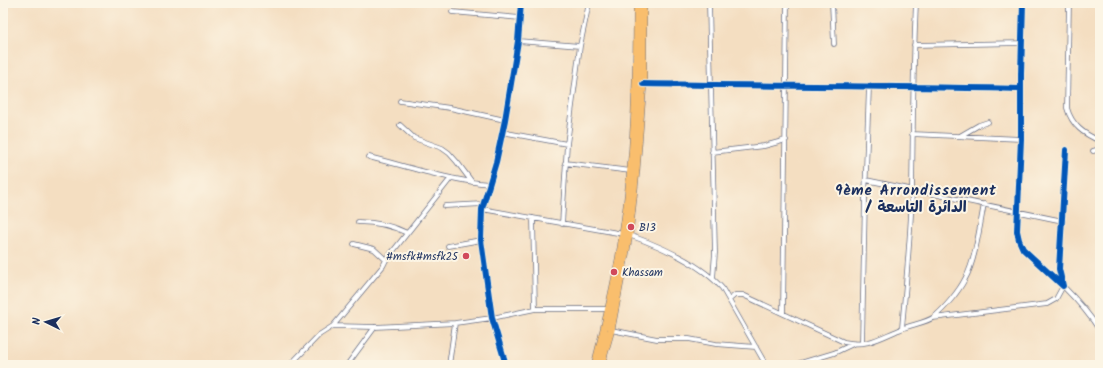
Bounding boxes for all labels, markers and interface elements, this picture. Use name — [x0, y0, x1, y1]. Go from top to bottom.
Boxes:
district label: 9ème Arrondissement / الدائرة التاسعة — [835, 179, 997, 220]
place label: B13 — [639, 219, 656, 237]
marker: B13 — [626, 222, 636, 232]
place label: #msfk#msfk25 — [386, 248, 459, 266]
marker: #msfk#msfk25 — [461, 251, 471, 261]
place label: Khassam — [622, 264, 663, 282]
marker: Khassam — [609, 267, 619, 277]
north arrow — [26, 302, 66, 342]
text: N — [28, 317, 46, 325]

